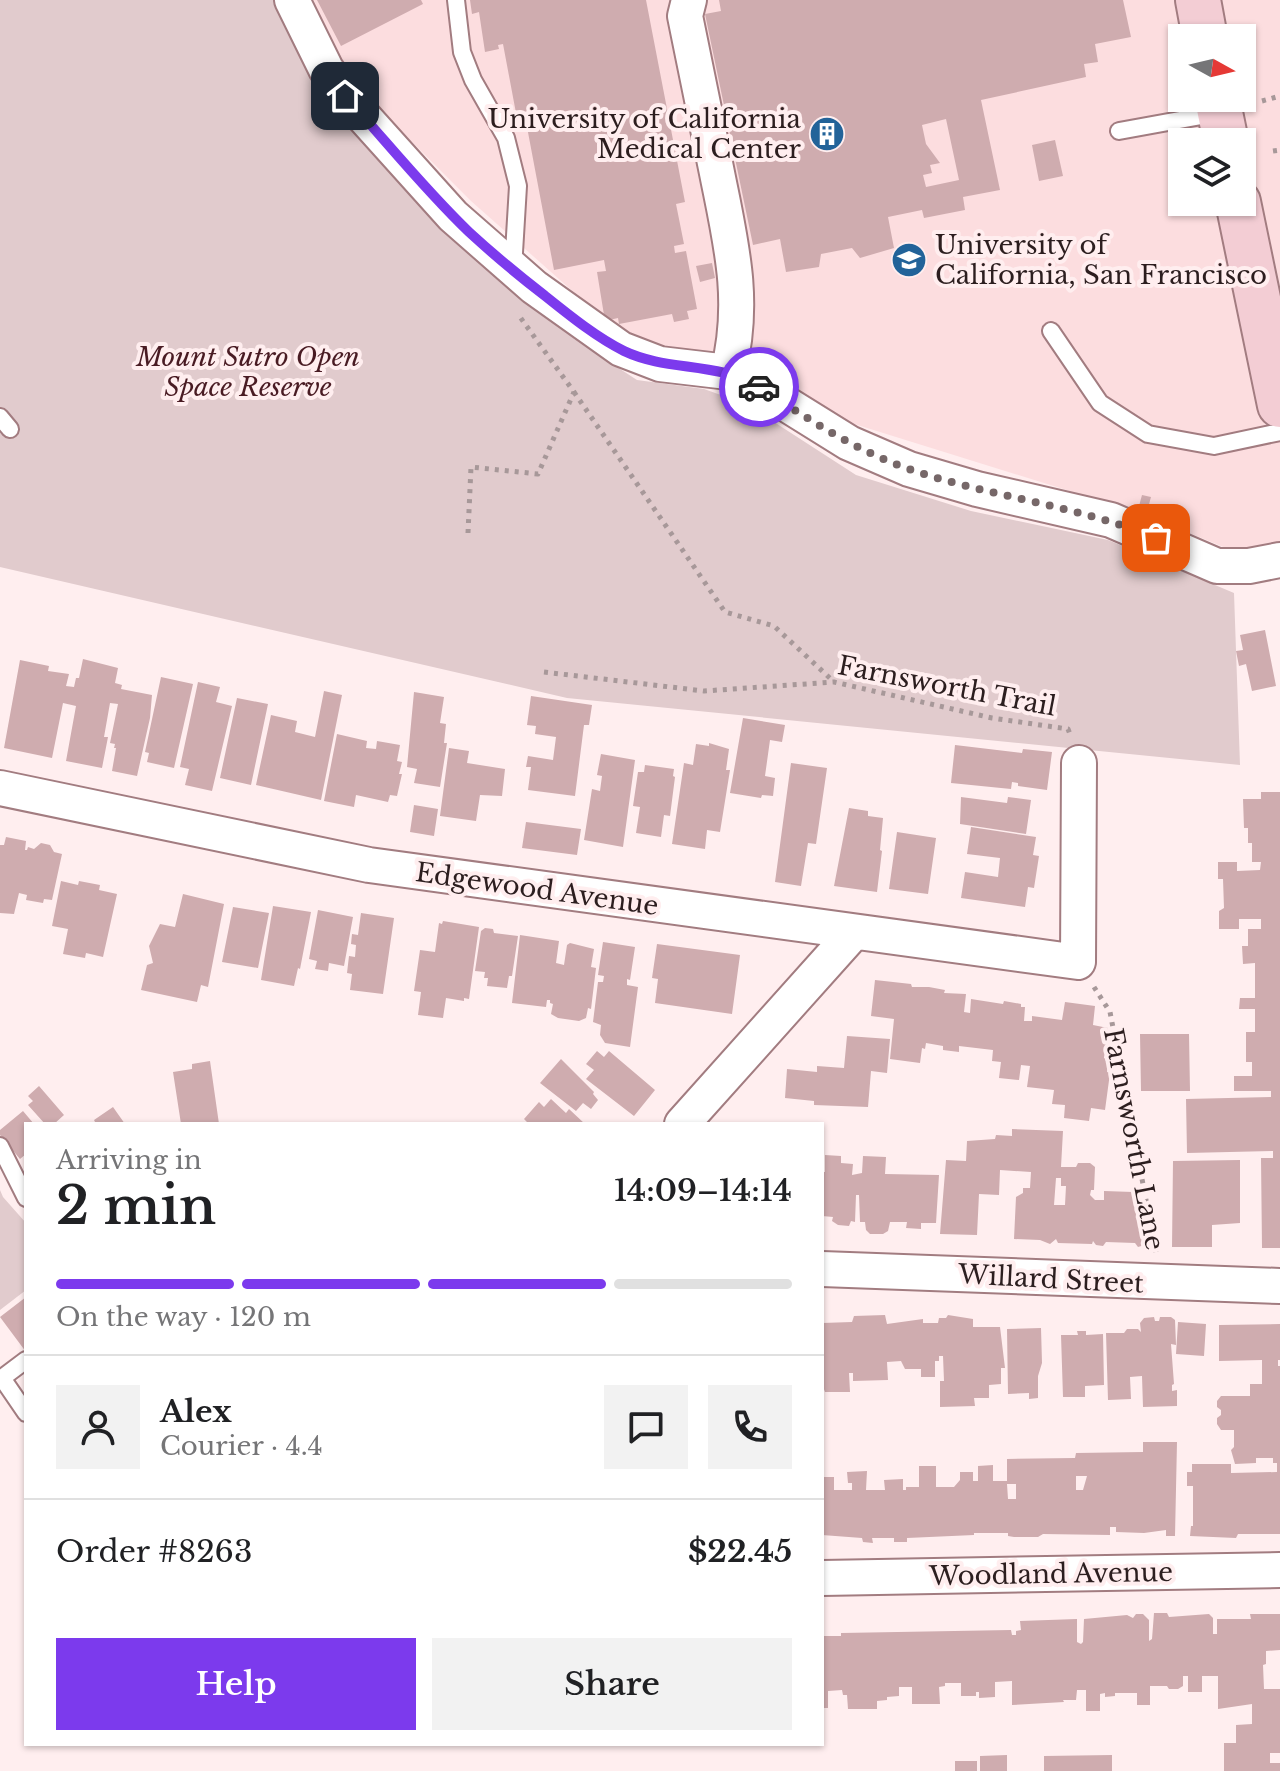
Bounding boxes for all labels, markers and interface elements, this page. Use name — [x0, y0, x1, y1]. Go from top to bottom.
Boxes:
north arrow — [1168, 24, 1256, 112]
map controls — [1168, 24, 1256, 216]
pin — [311, 62, 379, 130]
icon: home — [323, 74, 367, 118]
place label: University of California Medical Center — [488, 103, 802, 165]
building icon: University of California Medical Center — [808, 115, 846, 153]
button: layers — [1168, 128, 1256, 216]
place label: University of California, San Francisco — [935, 229, 1267, 291]
school or university icon: University of California, San Francisco — [890, 241, 928, 279]
park label: Mount Sutro Open Space Reserve — [135, 341, 360, 403]
courier — [719, 347, 799, 427]
icon: car — [737, 365, 781, 409]
pin — [1122, 504, 1190, 572]
icon: bag — [1134, 516, 1178, 560]
street label: Farnsworth Trail — [835, 649, 1059, 723]
street label: Edgewood Avenue — [413, 856, 661, 922]
street label: Farnsworth Lane — [1097, 1025, 1171, 1253]
text: Arriving in — [56, 1144, 202, 1176]
text: 14:09–14:14 — [614, 1172, 792, 1209]
text: 2 min — [56, 1174, 216, 1238]
street label: Willard Street — [956, 1258, 1145, 1300]
text: On the way · 120 m — [56, 1301, 311, 1333]
button: person — [56, 1385, 140, 1469]
button: chat — [604, 1385, 688, 1469]
button: phone — [708, 1385, 792, 1469]
text: Alex — [160, 1393, 232, 1430]
text: Courier · 4.4 — [160, 1430, 323, 1462]
text: Order #8263 — [56, 1533, 252, 1570]
text: $22.45 — [688, 1533, 792, 1570]
street label: Woodland Avenue — [928, 1556, 1173, 1592]
button: Help — [56, 1638, 416, 1730]
button: Share — [432, 1638, 792, 1730]

